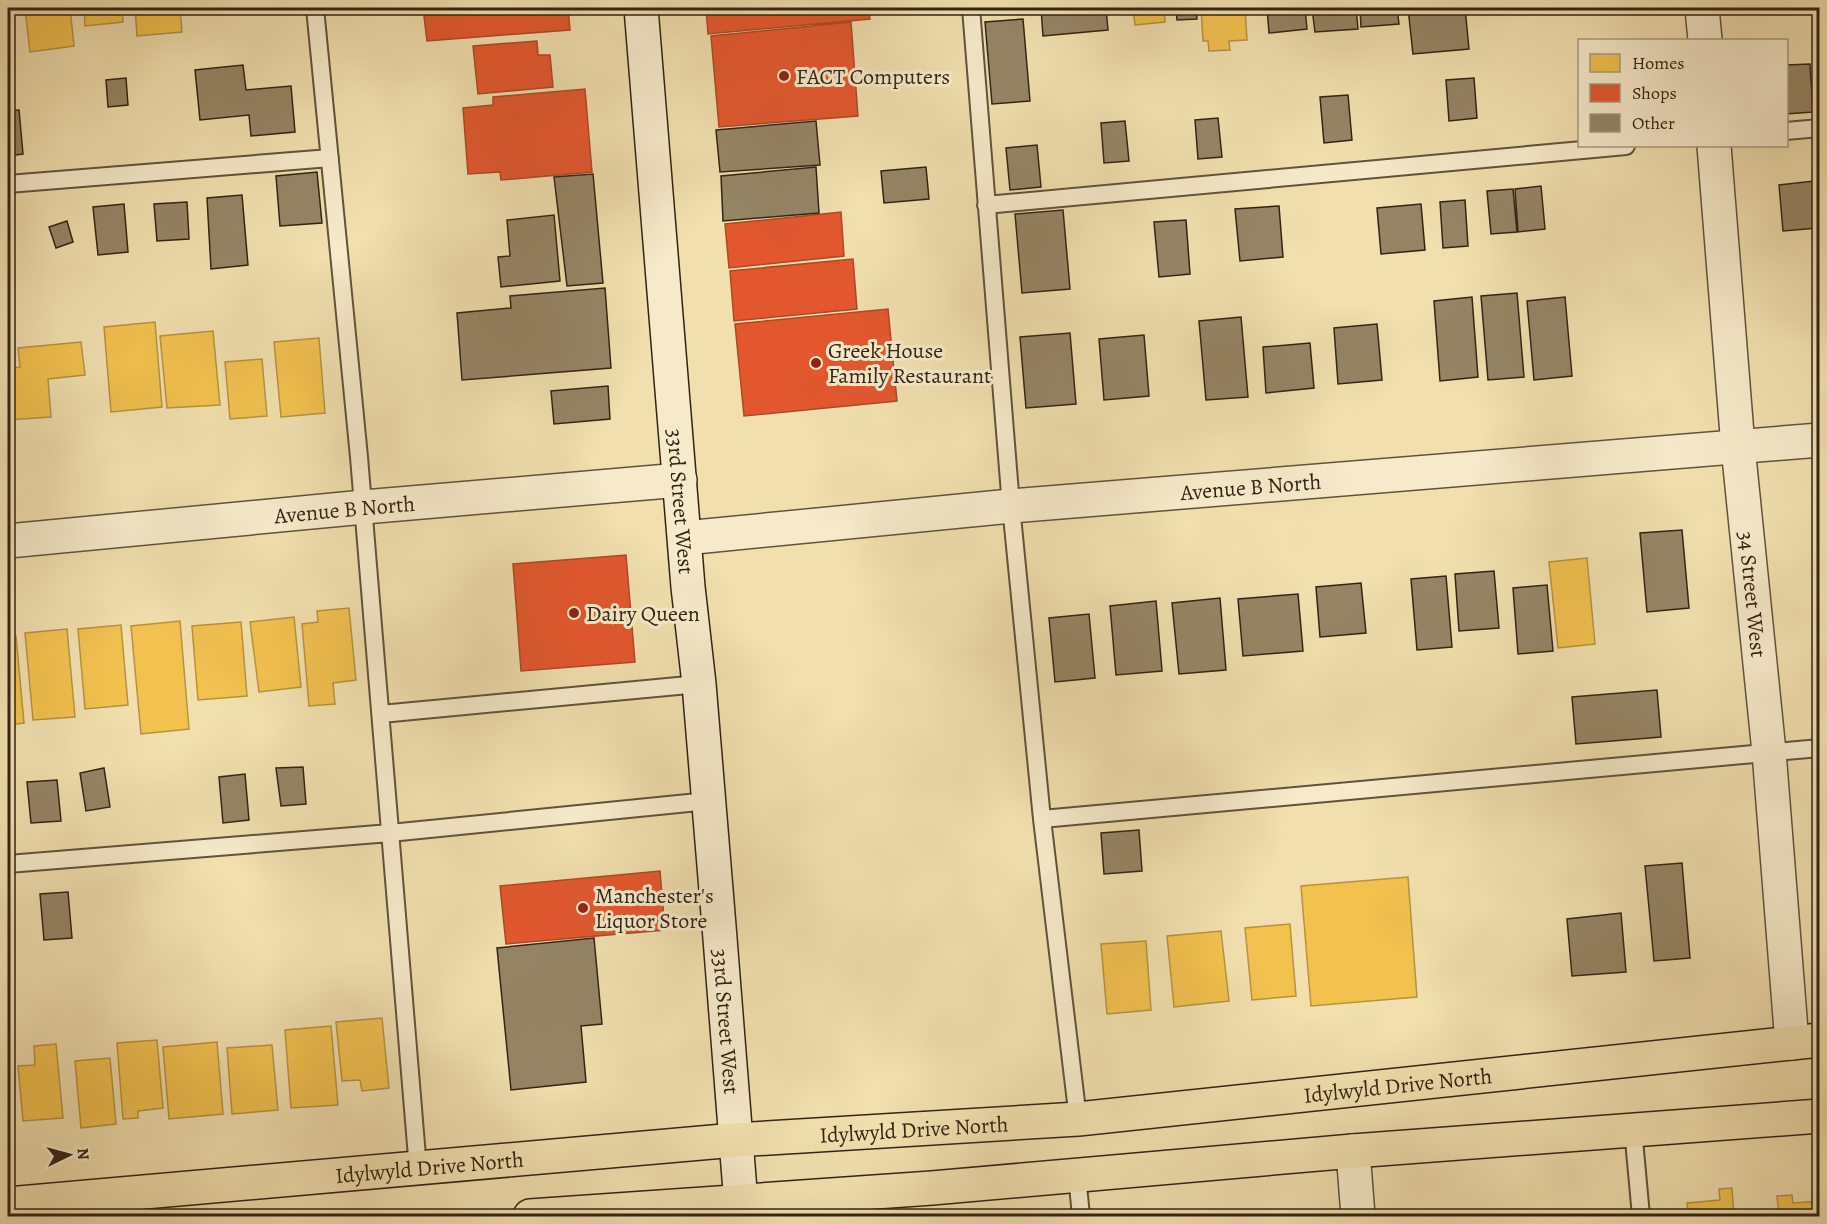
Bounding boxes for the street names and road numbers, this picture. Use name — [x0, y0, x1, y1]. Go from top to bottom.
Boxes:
street label: 33rd Street West — [659, 427, 701, 575]
street label: Avenue B North — [1178, 467, 1323, 508]
street label: Avenue B North — [272, 489, 416, 532]
street label: 34 Street West — [1731, 530, 1773, 659]
street label: 33rd Street West — [705, 947, 746, 1095]
street label: Idylwyld Drive North — [1302, 1061, 1494, 1111]
street label: Idylwyld Drive North — [819, 1109, 1009, 1151]
street label: Idylwyld Drive North — [334, 1145, 525, 1191]

